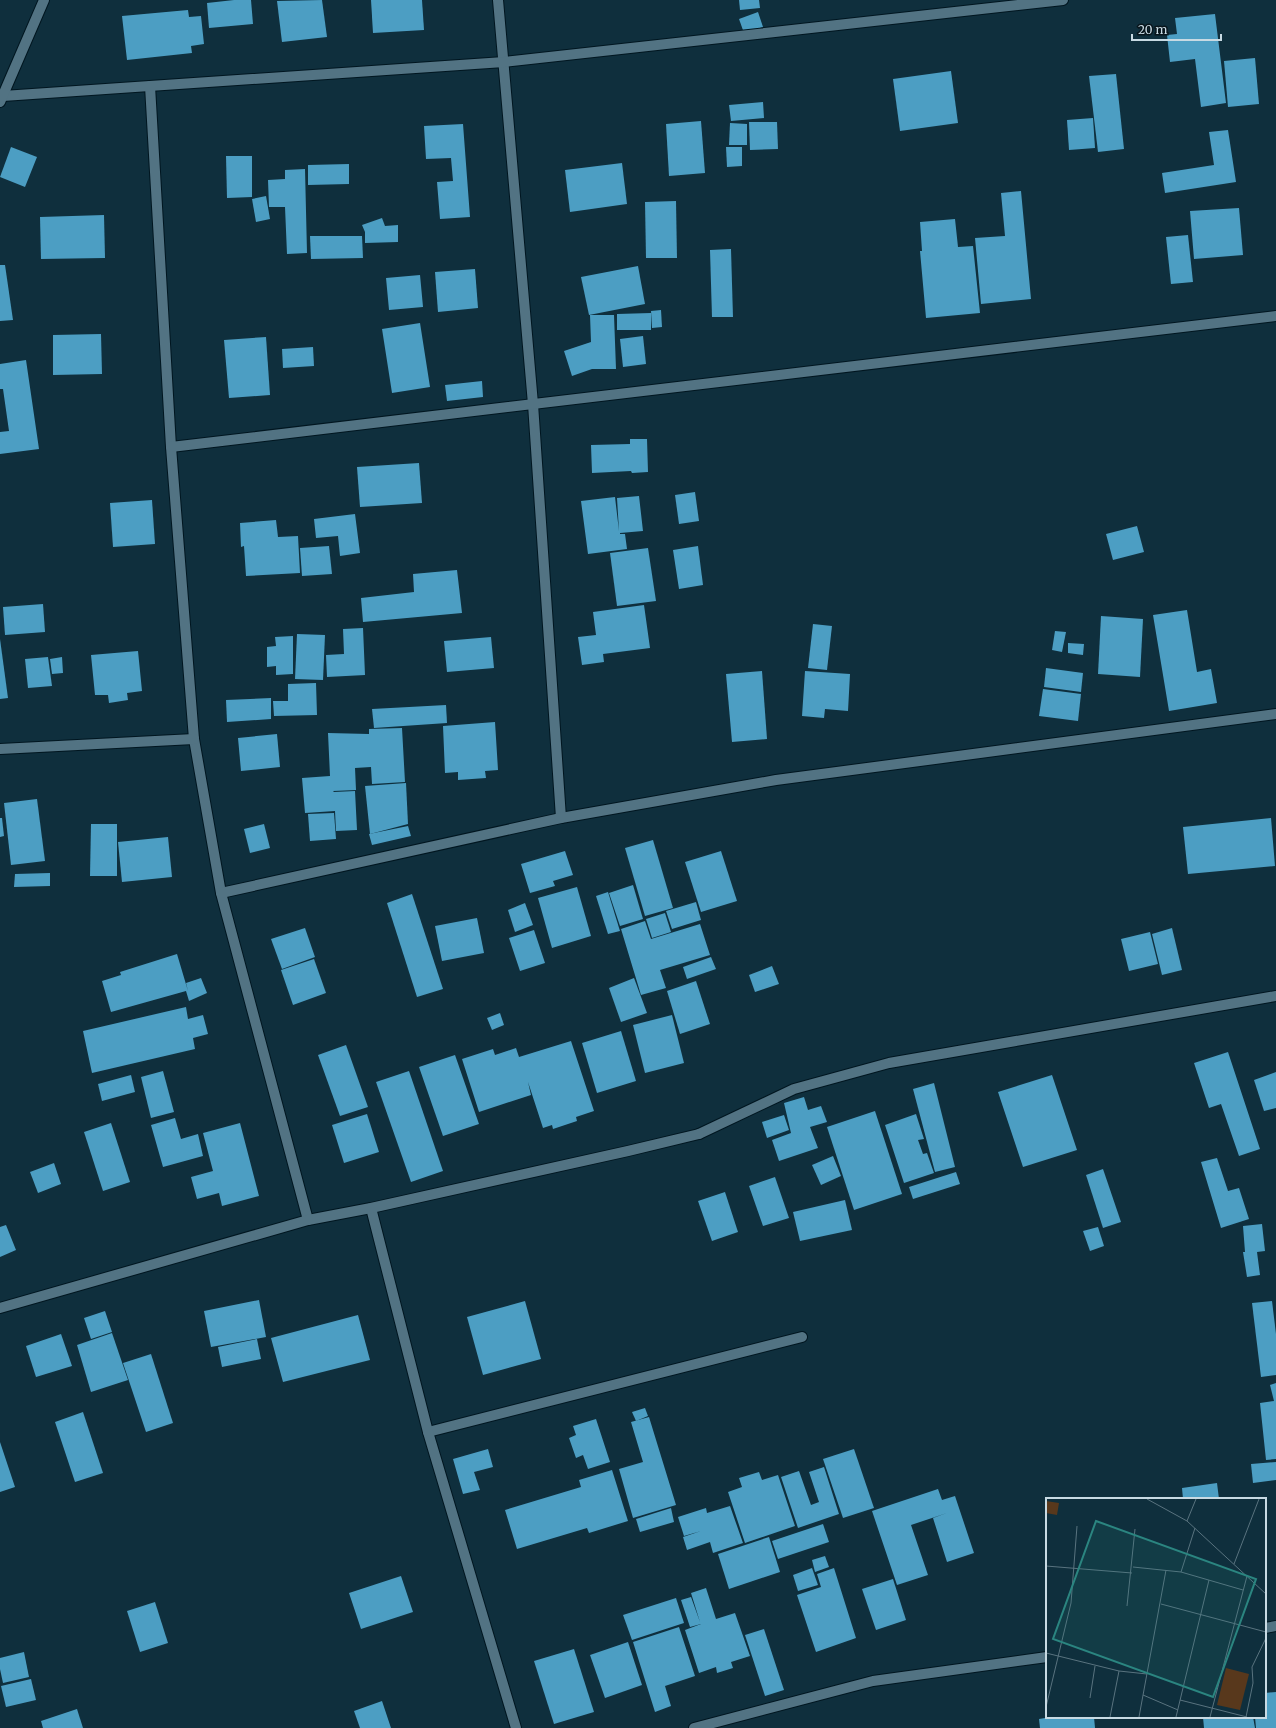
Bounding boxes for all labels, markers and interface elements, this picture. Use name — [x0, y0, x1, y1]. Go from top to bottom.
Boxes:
scale bar — [1132, 16, 1221, 42]
text: 20 m — [1138, 22, 1167, 37]
inset map — [1046, 1498, 1266, 1718]

